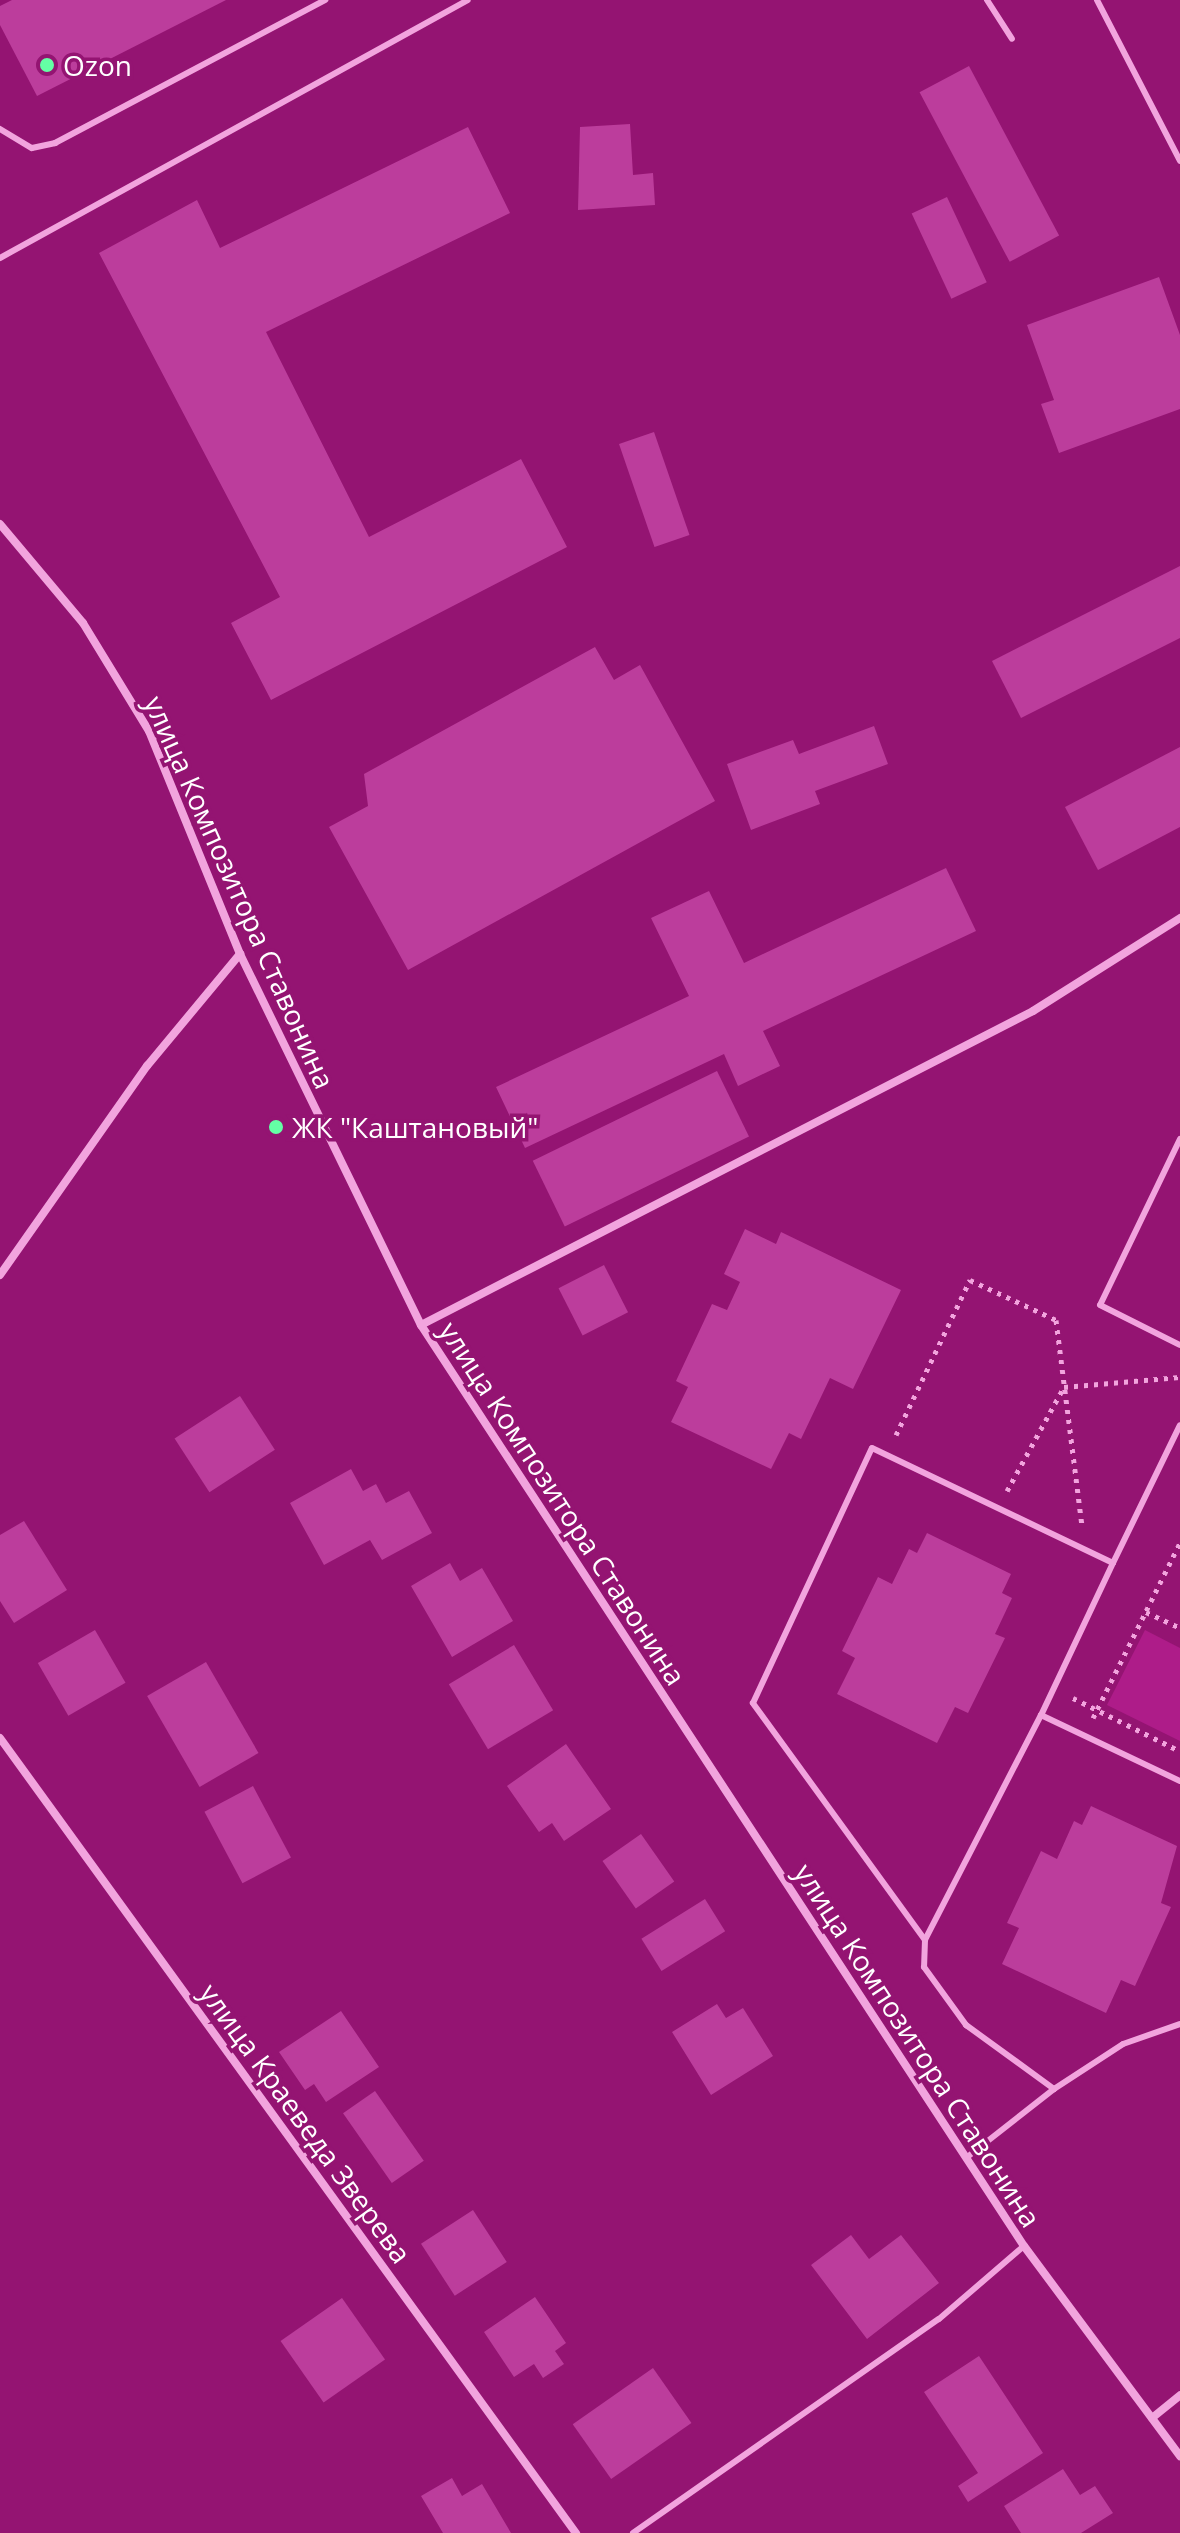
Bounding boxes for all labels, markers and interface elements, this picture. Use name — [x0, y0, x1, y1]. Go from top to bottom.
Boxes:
place label: Ozon — [63, 48, 132, 82]
marker: Ozon — [38, 56, 56, 74]
street label: улица Композитора Ставонина — [138, 690, 342, 1094]
place label: ЖК "Каштановый" — [292, 1110, 538, 1144]
marker: ЖК "Каштановый" — [267, 1118, 285, 1136]
street label: улица Композитора Ставонина — [433, 1315, 693, 1691]
street label: улица Композитора Ставонина — [788, 1857, 1048, 2233]
street label: улица Краеведа Зверева — [193, 1977, 419, 2269]

